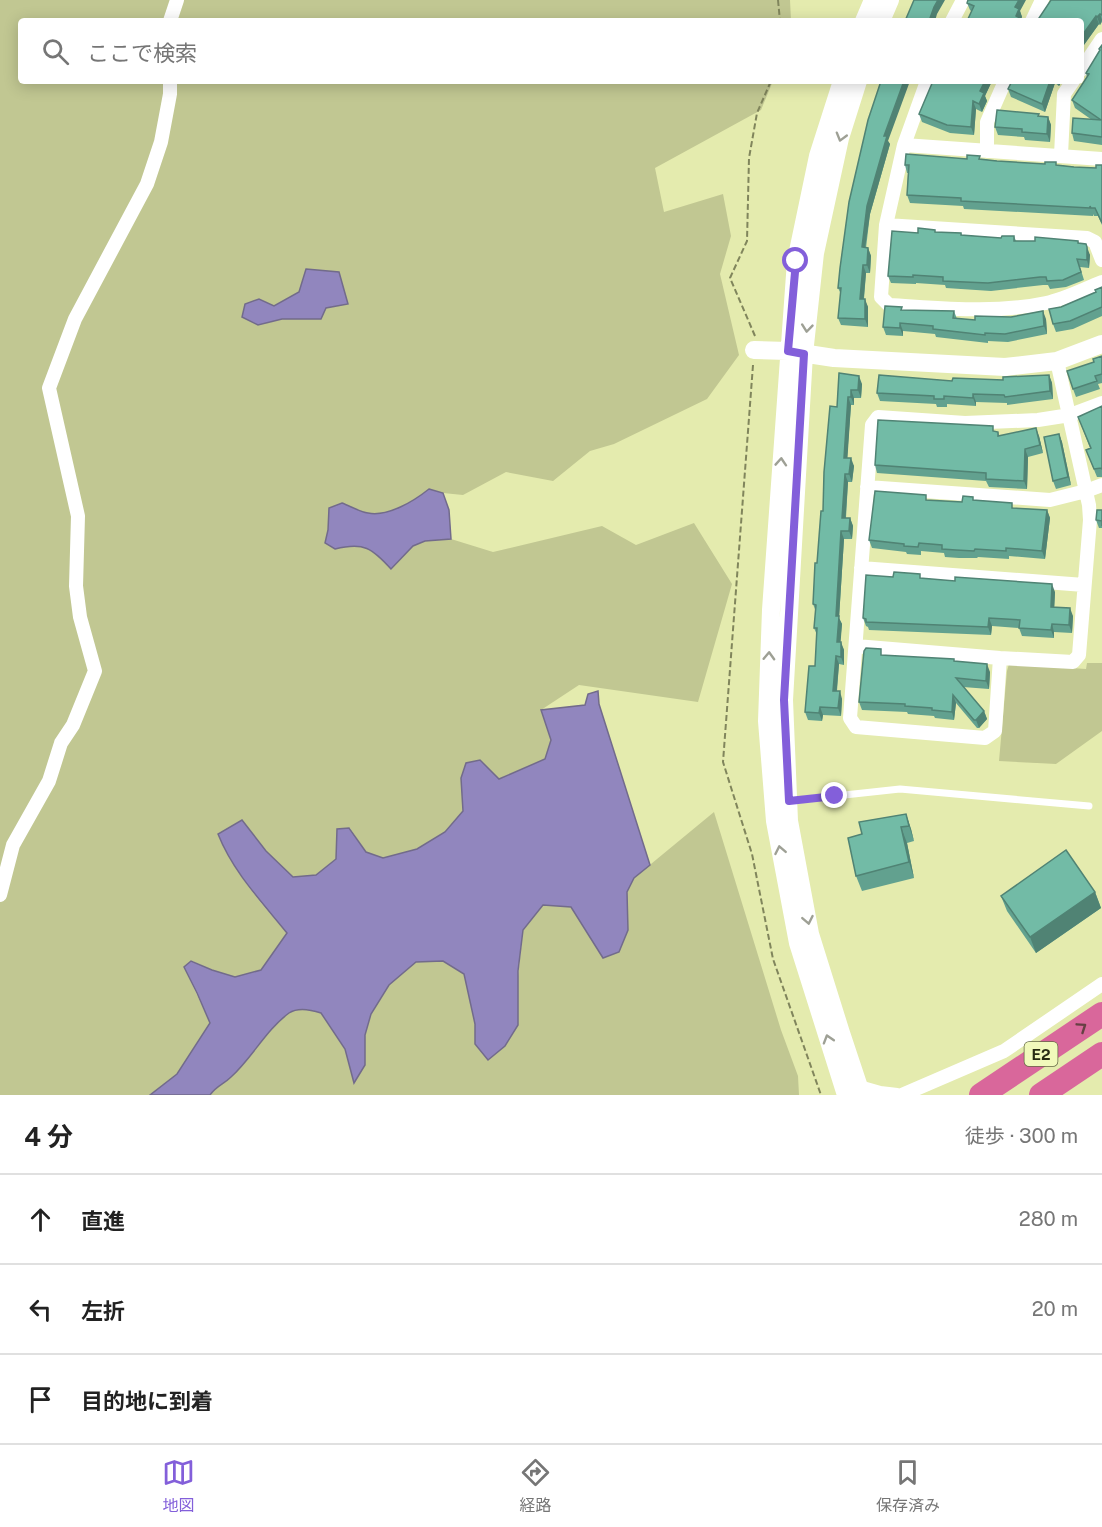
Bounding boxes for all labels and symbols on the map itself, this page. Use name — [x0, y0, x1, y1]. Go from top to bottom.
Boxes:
one-way arrow — [835, 132, 848, 142]
route start — [782, 247, 808, 273]
one-way arrow — [801, 324, 814, 333]
one-way arrow — [774, 457, 787, 466]
one-way arrow — [763, 652, 776, 661]
route end — [821, 782, 847, 808]
one-way arrow — [775, 846, 787, 855]
one-way arrow — [801, 914, 814, 924]
one-way arrow — [1075, 1023, 1086, 1034]
one-way arrow — [823, 1034, 835, 1045]
road number: E2 — [1024, 1042, 1058, 1066]

